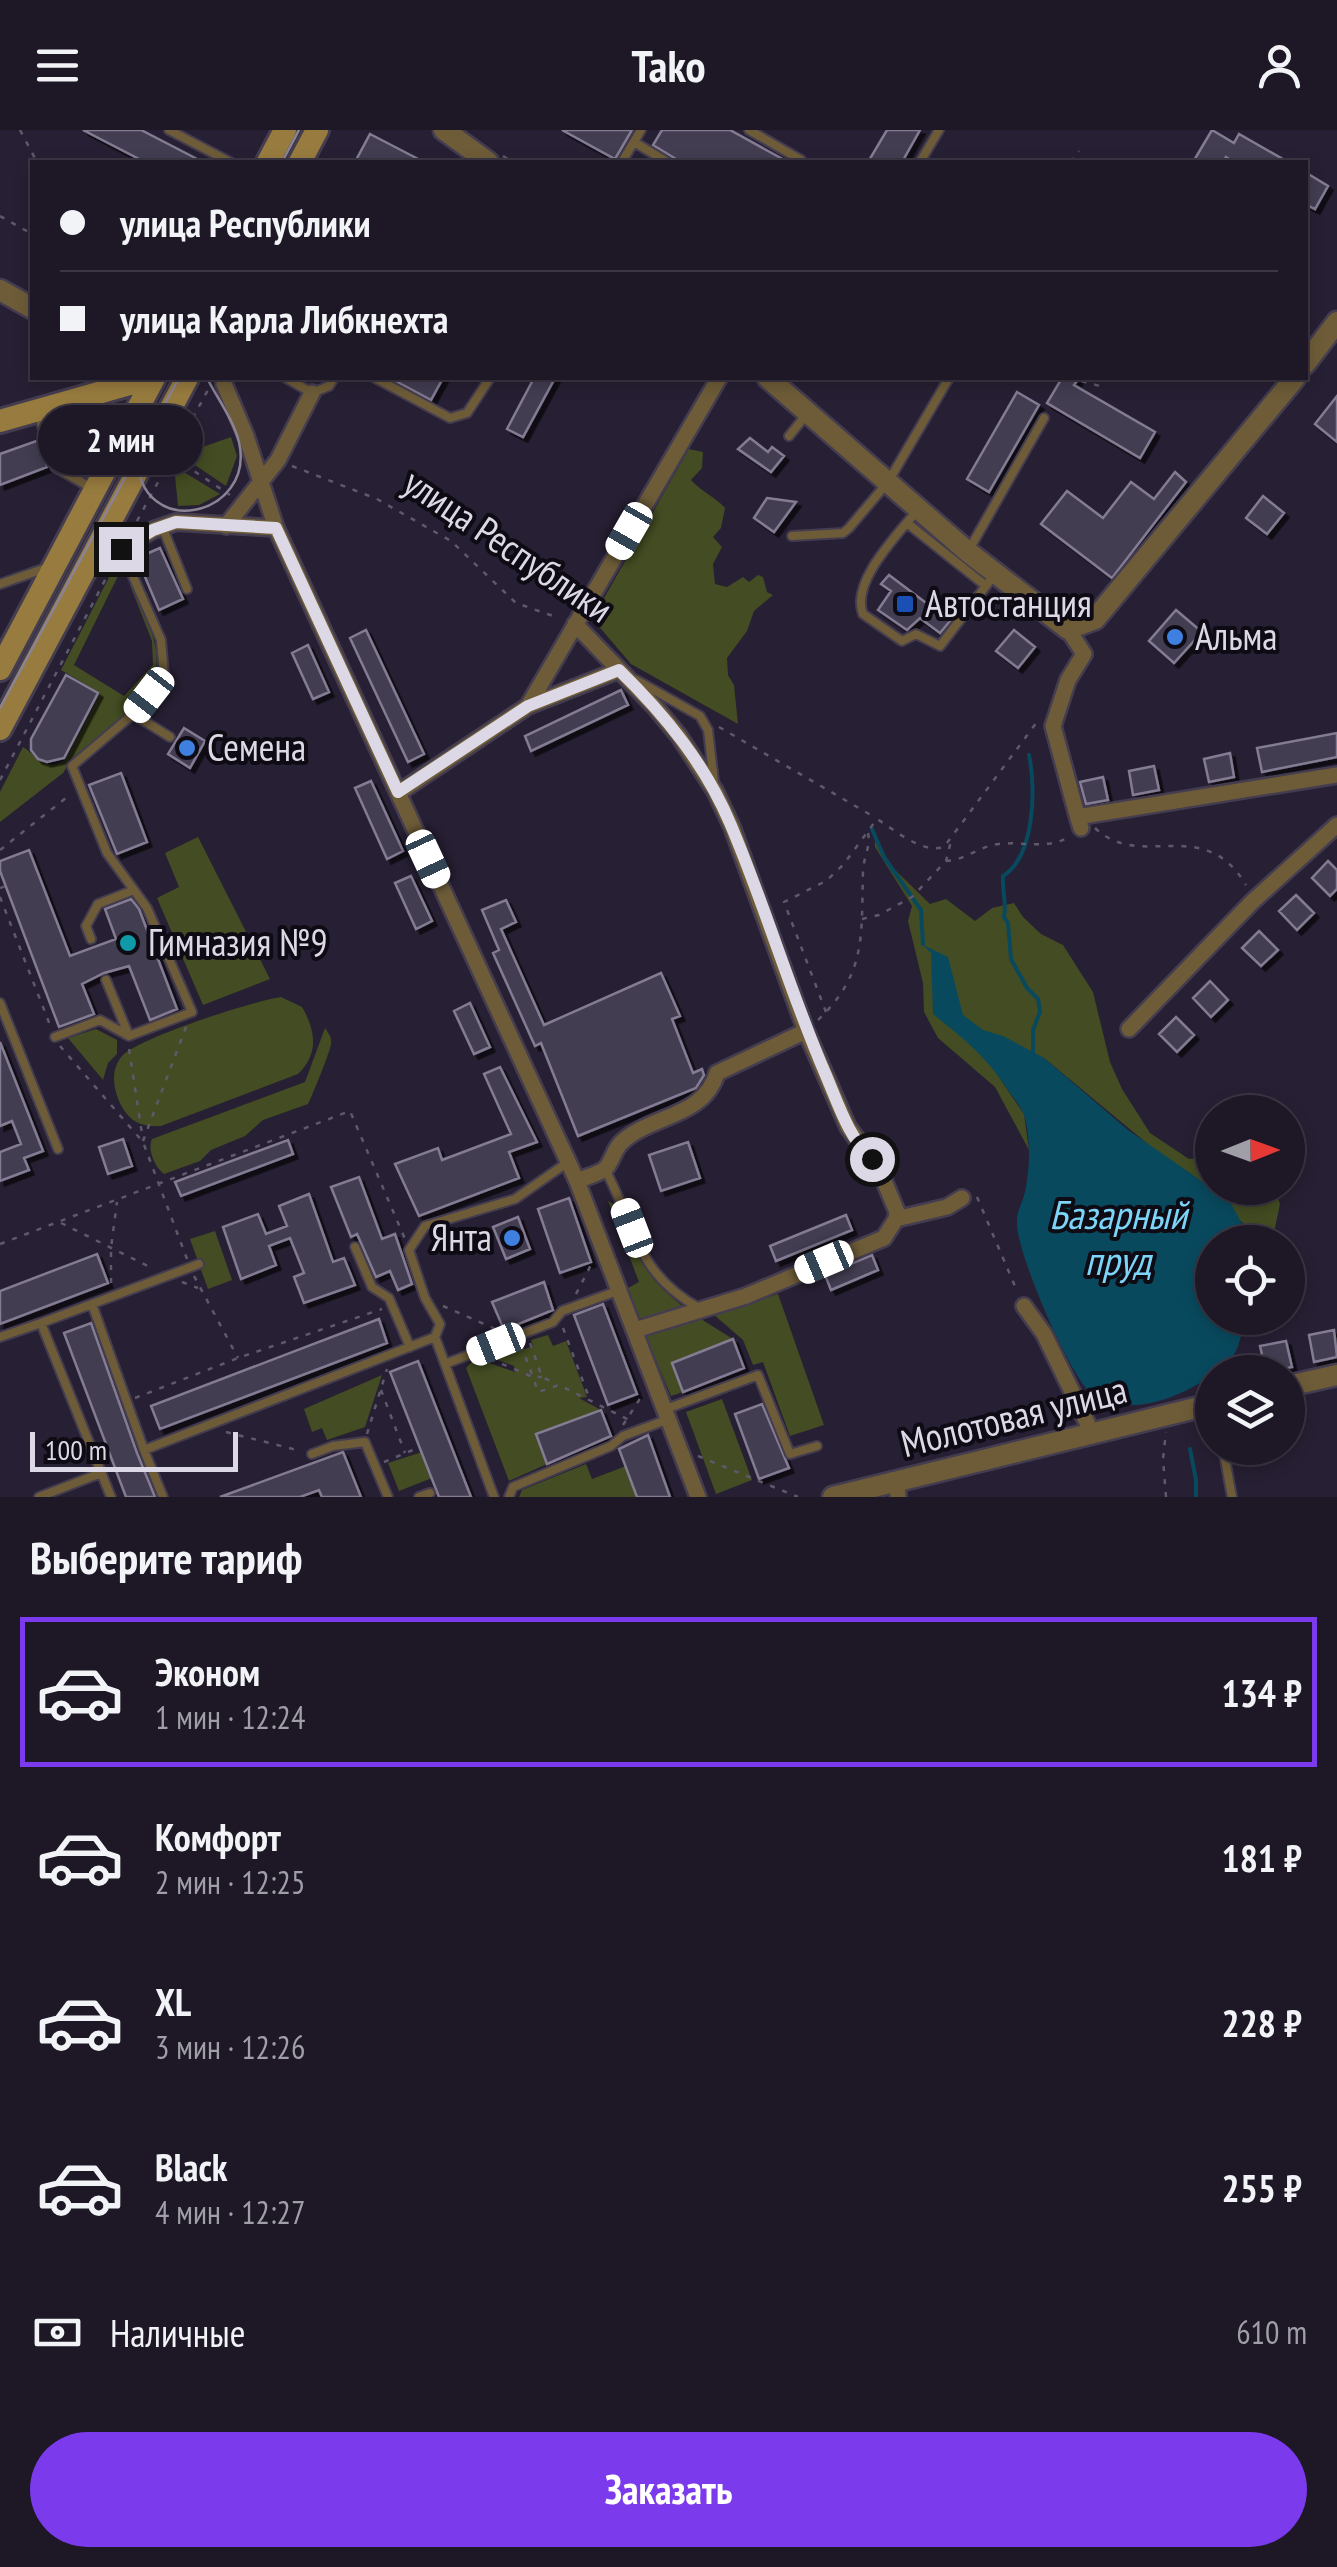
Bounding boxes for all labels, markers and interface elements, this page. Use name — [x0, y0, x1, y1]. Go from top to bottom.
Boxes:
text: Tako — [631, 36, 706, 94]
icon: menu — [30, 38, 85, 93]
icon: person — [1252, 38, 1307, 93]
text: улица Республики — [120, 198, 371, 247]
text: улица Карла Либкнехта — [120, 294, 448, 343]
callout: 2 мин — [38, 404, 204, 474]
text: 2 мин — [86, 419, 155, 461]
street label: улица Республики — [395, 457, 623, 633]
car — [601, 498, 657, 564]
route end — [99, 527, 144, 572]
place label: Автостанция — [925, 578, 1092, 627]
marker: Автостанция — [894, 593, 916, 615]
place label: Альма — [1195, 611, 1278, 660]
marker: Альма — [1164, 626, 1186, 648]
car — [119, 662, 179, 728]
place label: Семена — [207, 722, 306, 771]
marker: Семена — [176, 737, 198, 759]
car — [402, 825, 454, 893]
place label: Гимназия №9 — [148, 917, 328, 966]
marker: Гимназия №9 — [117, 932, 139, 954]
north arrow — [1195, 1095, 1305, 1205]
map controls — [1195, 1095, 1305, 1465]
route start — [850, 1137, 895, 1182]
water label: Базарный пруд — [1049, 1188, 1190, 1286]
car — [607, 1195, 657, 1261]
place label: Янта — [431, 1212, 492, 1261]
button: locate — [1195, 1225, 1305, 1335]
marker: Янта — [501, 1227, 523, 1249]
car — [791, 1236, 857, 1288]
car — [463, 1319, 529, 1369]
button: layers — [1195, 1355, 1305, 1465]
street label: Молотовая улица — [896, 1364, 1132, 1467]
scale bar — [30, 1427, 238, 1472]
text: 100 m — [45, 1431, 107, 1468]
text: Выберите тариф — [30, 1528, 302, 1586]
icon: car — [35, 1647, 125, 1737]
text: Эконом — [155, 1647, 260, 1696]
text: 134 ₽ — [1222, 1668, 1302, 1717]
text: 1 мин · 12:24 — [155, 1696, 305, 1738]
icon: car — [35, 1812, 125, 1902]
text: Комфорт — [155, 1812, 281, 1861]
text: 181 ₽ — [1222, 1833, 1302, 1882]
text: 2 мин · 12:25 — [155, 1861, 305, 1903]
icon: car — [35, 1977, 125, 2067]
text: XL — [155, 1977, 191, 2026]
text: 228 ₽ — [1222, 1998, 1302, 2047]
text: 3 мин · 12:26 — [155, 2026, 305, 2068]
icon: car — [35, 2142, 125, 2232]
text: Black — [155, 2142, 228, 2191]
text: 255 ₽ — [1222, 2163, 1302, 2212]
text: 4 мин · 12:27 — [155, 2191, 305, 2233]
icon: cash — [30, 2305, 85, 2360]
text: Наличные — [110, 2308, 245, 2357]
text: 610 m — [1236, 2311, 1307, 2353]
button: Заказать — [30, 2432, 1307, 2547]

